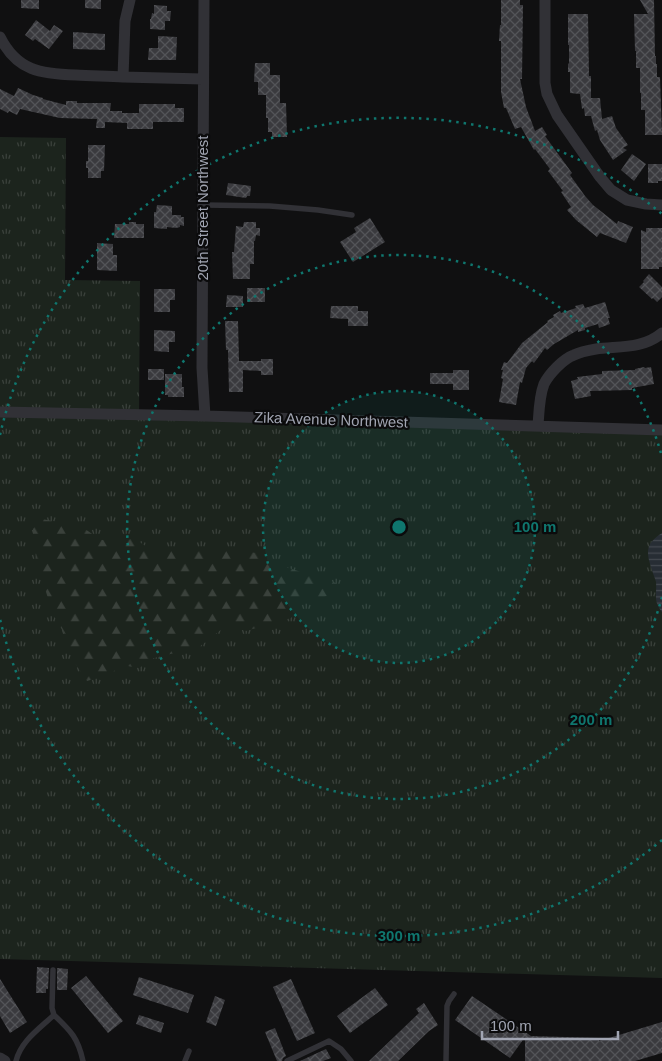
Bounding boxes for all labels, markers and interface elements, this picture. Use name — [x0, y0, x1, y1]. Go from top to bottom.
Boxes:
street label: 20th Street Northwest — [194, 135, 211, 281]
street label: Zika Avenue Northwest — [254, 408, 409, 431]
centre of rings — [390, 518, 408, 536]
text: 100 m — [514, 518, 556, 535]
text: 200 m — [570, 711, 612, 728]
text: 300 m — [378, 927, 420, 944]
scale bar — [482, 1008, 618, 1040]
text: 100 m — [490, 1017, 532, 1034]

